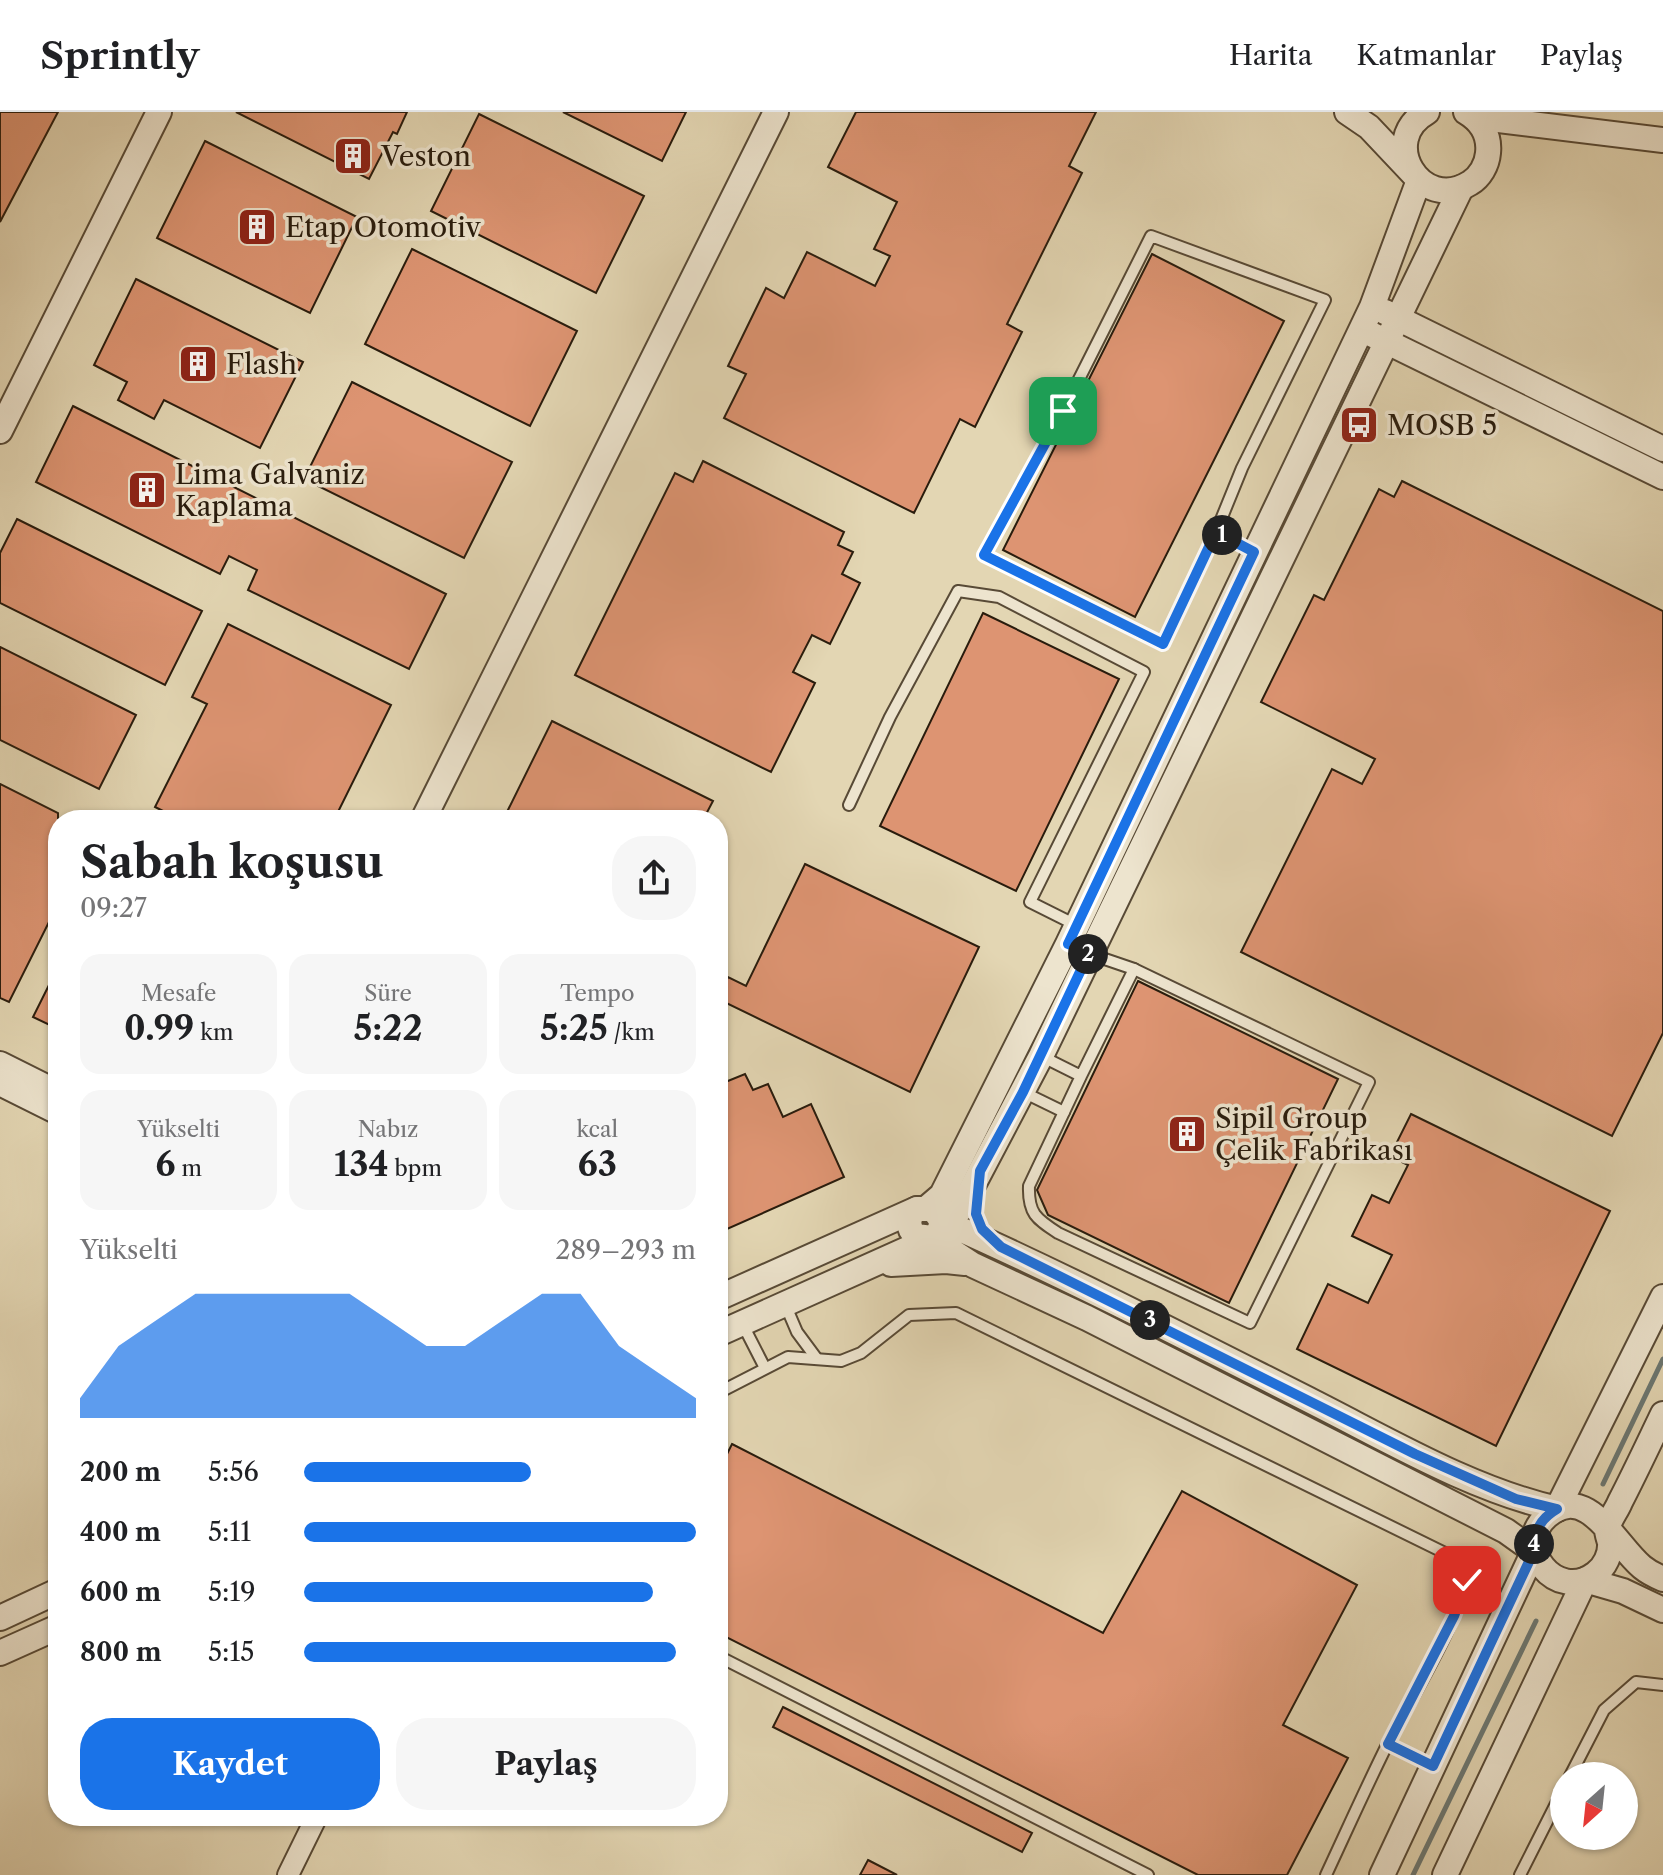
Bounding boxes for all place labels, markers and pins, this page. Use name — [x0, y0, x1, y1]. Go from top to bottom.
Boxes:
building icon: Veston — [332, 135, 374, 177]
place label: Veston — [380, 139, 471, 173]
building icon: Etap Otomotiv — [236, 206, 278, 248]
place label: Etap Otomotiv — [285, 210, 481, 244]
building icon: Flash — [177, 343, 219, 385]
place label: Flash — [226, 347, 297, 381]
pin — [1029, 377, 1097, 445]
bus stop icon: MOSB 5 — [1338, 404, 1380, 446]
place label: MOSB 5 — [1387, 408, 1497, 442]
place label: Lima Galvaniz Kaplama — [175, 457, 365, 523]
building icon: Lima Galvaniz Kaplama — [126, 469, 168, 511]
pin: 1 — [1202, 515, 1242, 555]
pin: 2 — [1068, 934, 1108, 974]
place label: Sipil Group Çelik Fabrikası — [1215, 1101, 1412, 1167]
building icon: Sipil Group Çelik Fabrikası — [1166, 1113, 1208, 1155]
pin: 3 — [1130, 1300, 1170, 1340]
pin: 4 — [1514, 1524, 1554, 1564]
pin — [1433, 1546, 1501, 1614]

